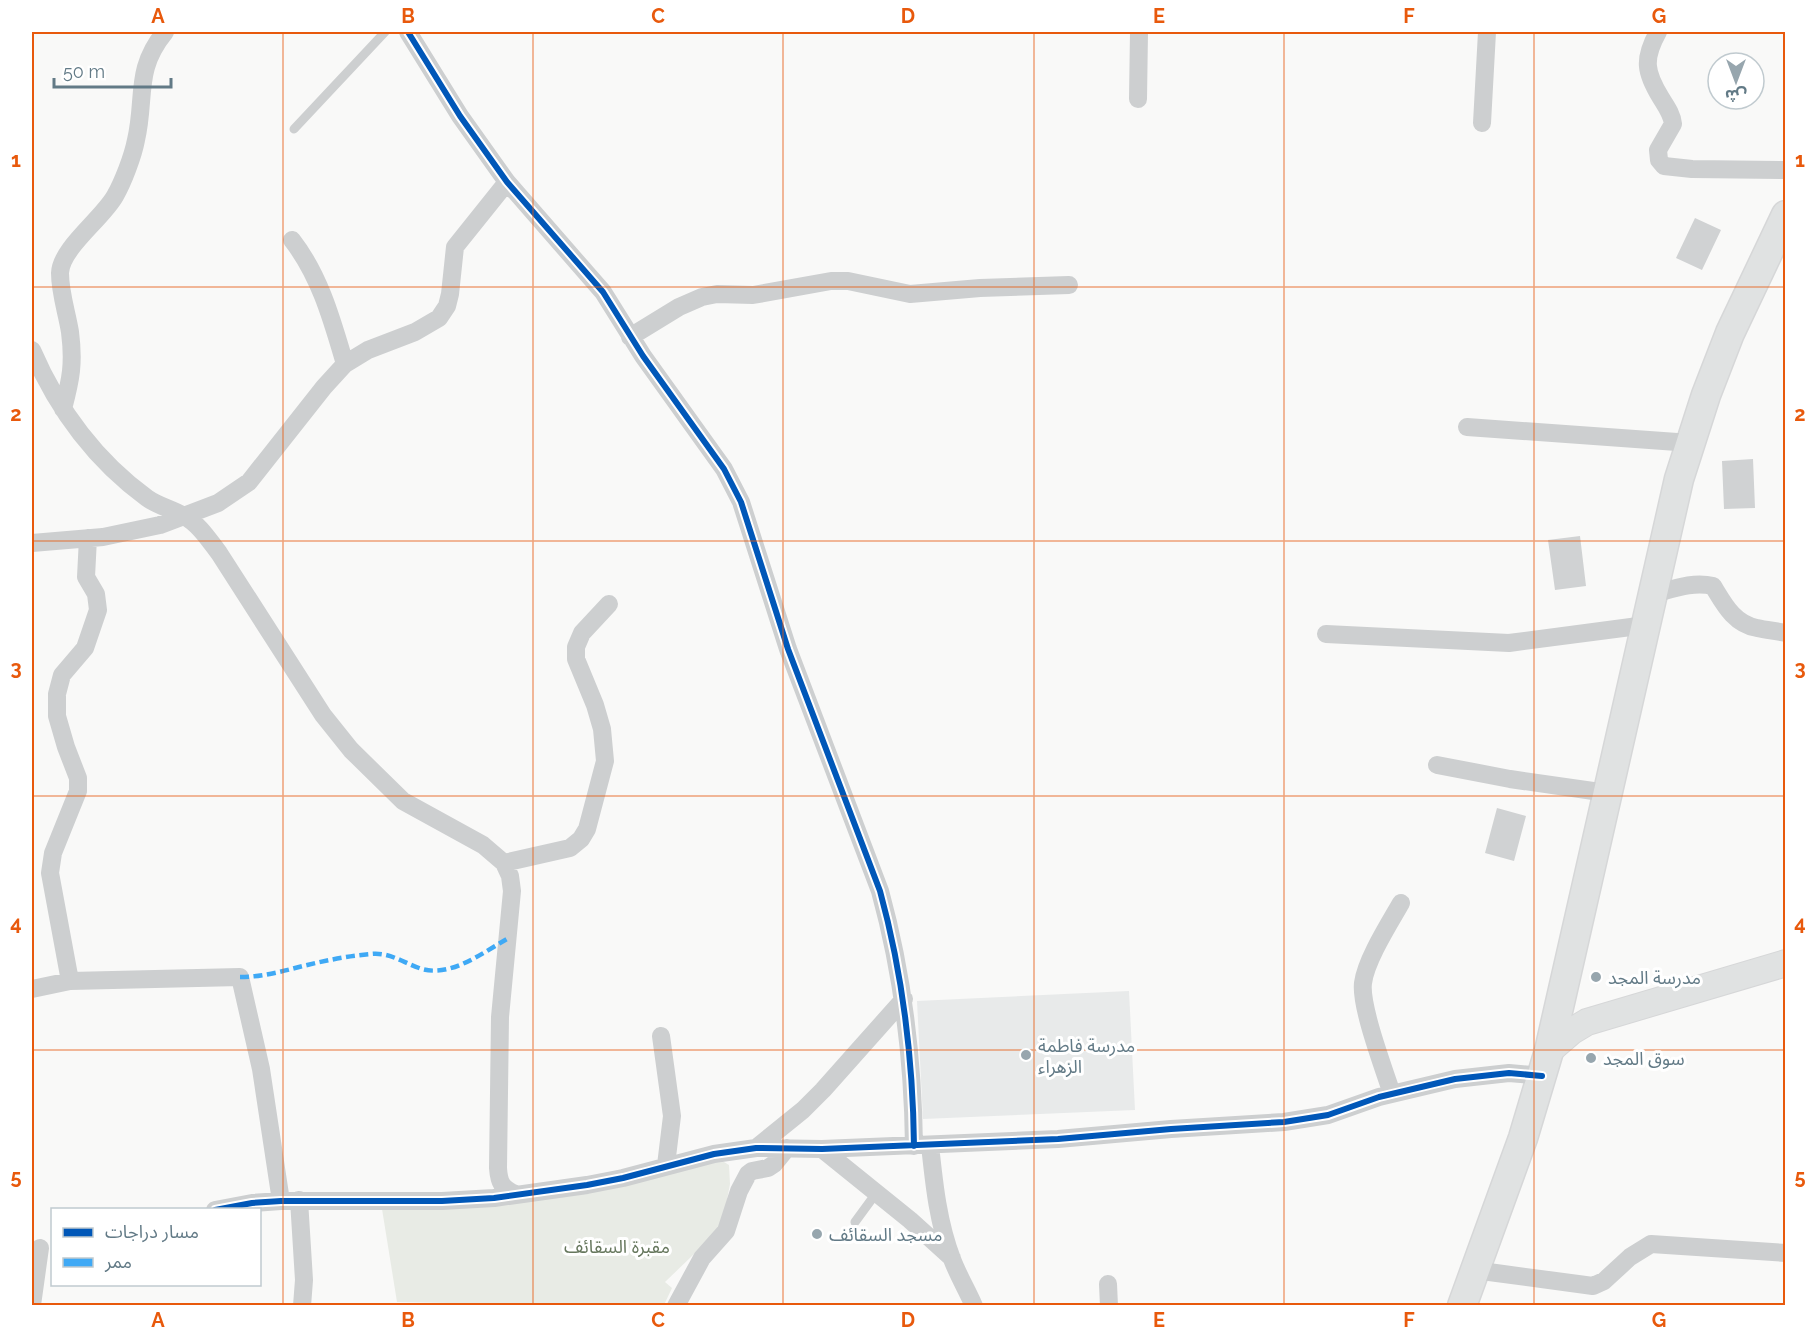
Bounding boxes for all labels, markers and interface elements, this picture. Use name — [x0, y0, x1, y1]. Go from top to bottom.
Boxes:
text: A — [151, 4, 165, 28]
text: B — [401, 4, 415, 28]
text: C — [651, 4, 665, 28]
text: D — [901, 4, 915, 28]
text: E — [1153, 4, 1165, 28]
text: F — [1403, 4, 1415, 28]
text: G — [1652, 4, 1666, 28]
scale bar — [54, 51, 171, 89]
north arrow — [1706, 51, 1766, 111]
text: 50 m — [63, 61, 105, 82]
text: ش — [1725, 86, 1747, 105]
text: 1 — [11, 148, 21, 172]
text: 1 — [1795, 148, 1805, 172]
text: 2 — [10, 402, 22, 426]
text: 2 — [1794, 402, 1806, 426]
text: 3 — [10, 656, 22, 680]
text: 3 — [1794, 656, 1806, 680]
text: 4 — [10, 911, 22, 935]
text: 4 — [1794, 911, 1806, 935]
place label: مدرسة المجد — [1608, 967, 1701, 989]
marker: مدرسة المجد — [1589, 970, 1603, 984]
place label: مدرسة فاطمة الزهراء — [1038, 1035, 1135, 1078]
marker: مدرسة فاطمة الزهراء — [1019, 1048, 1033, 1062]
place label: سوق المجد — [1603, 1048, 1685, 1070]
marker: سوق المجد — [1584, 1051, 1598, 1065]
text: 5 — [10, 1165, 22, 1189]
text: 5 — [1794, 1165, 1806, 1189]
legend — [51, 1208, 261, 1286]
text: مسار دراجات — [105, 1221, 199, 1243]
place label: مسجد السقائف — [829, 1224, 942, 1245]
marker: مسجد السقائف — [810, 1227, 824, 1241]
park label: مقبرة السقائف — [564, 1236, 670, 1258]
text: ممر — [104, 1251, 132, 1273]
text: A — [151, 1308, 165, 1332]
text: B — [401, 1308, 415, 1332]
text: C — [651, 1308, 665, 1332]
text: D — [901, 1308, 915, 1332]
text: E — [1153, 1308, 1165, 1332]
text: F — [1403, 1308, 1415, 1332]
text: G — [1652, 1308, 1666, 1332]

